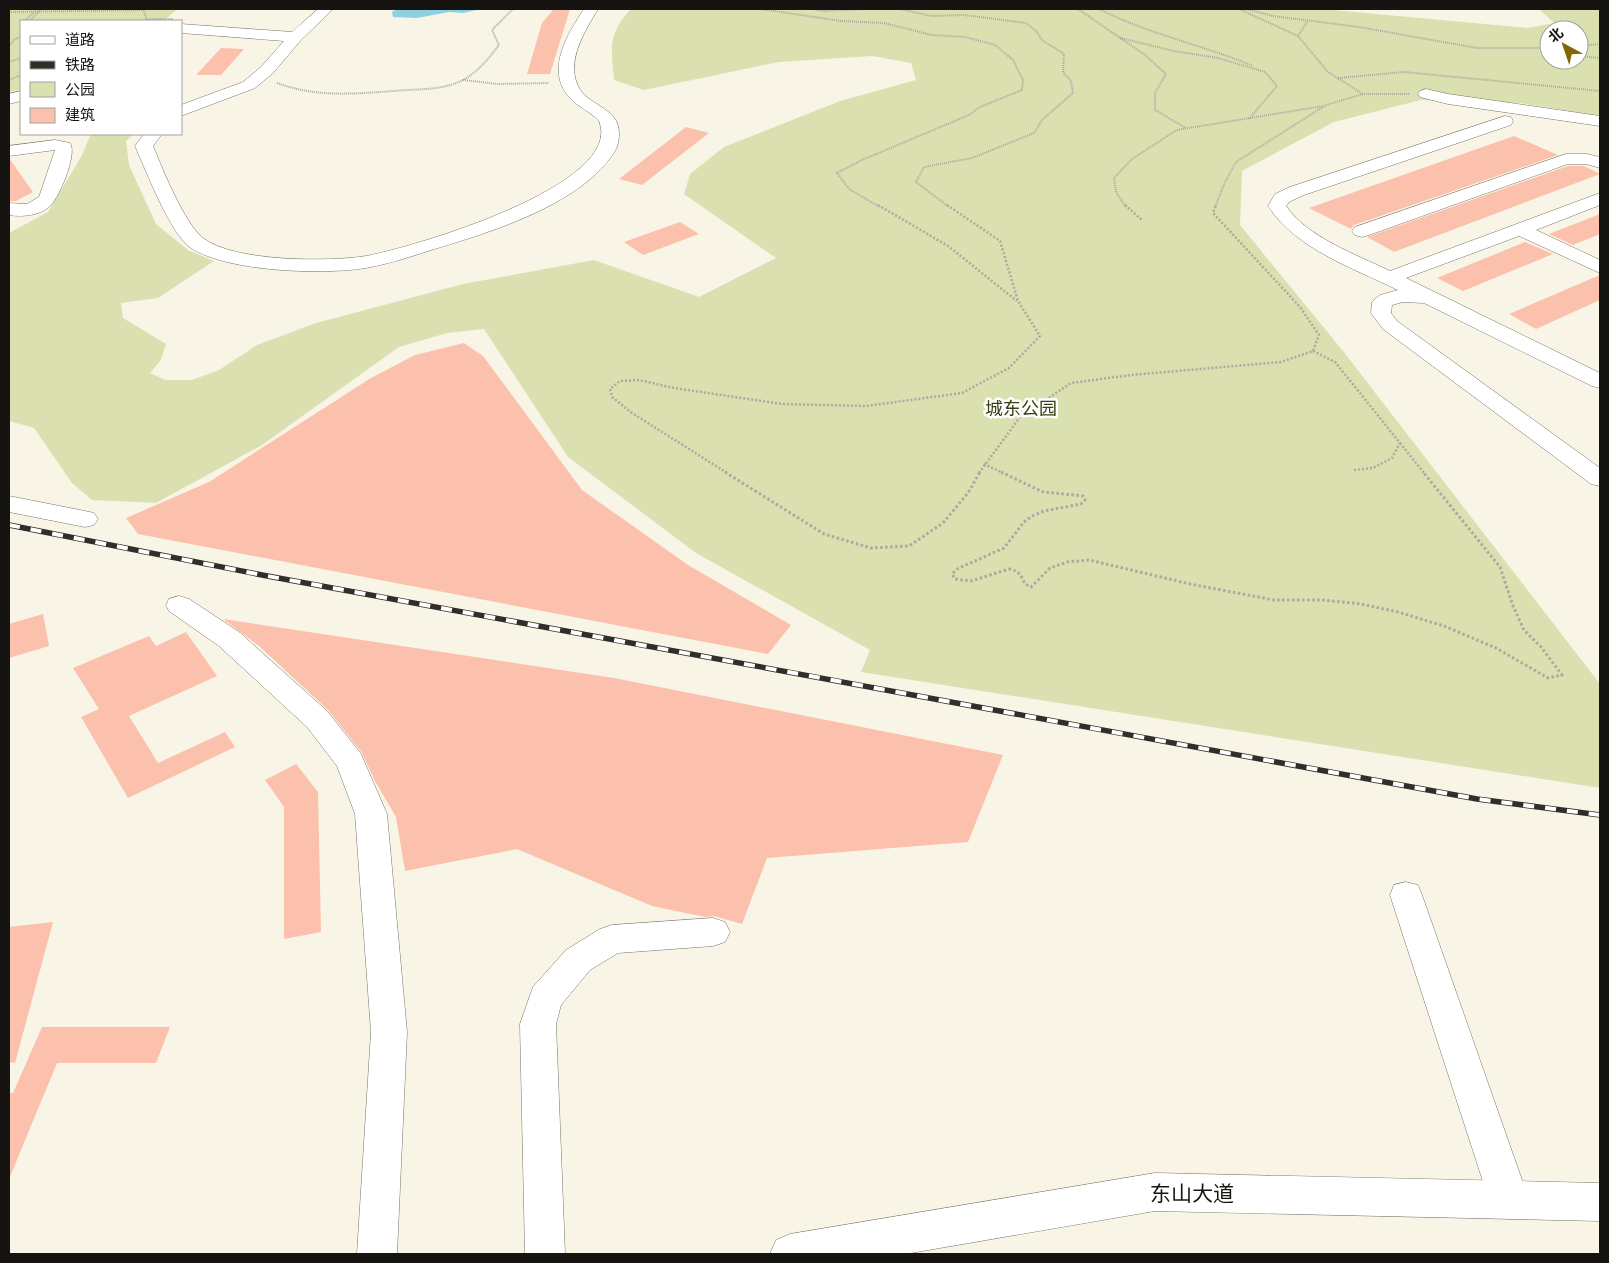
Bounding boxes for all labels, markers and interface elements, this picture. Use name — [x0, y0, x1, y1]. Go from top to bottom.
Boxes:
legend — [20, 20, 182, 135]
north arrow — [1539, 20, 1589, 70]
text: 北 — [1545, 24, 1566, 46]
text: 道路 — [65, 31, 95, 49]
text: 铁路 — [65, 56, 95, 74]
text: 公园 — [65, 81, 95, 99]
text: 建筑 — [65, 106, 95, 124]
park label: 城东公园 — [985, 398, 1057, 419]
street label: 东山大道 — [1150, 1182, 1234, 1206]

